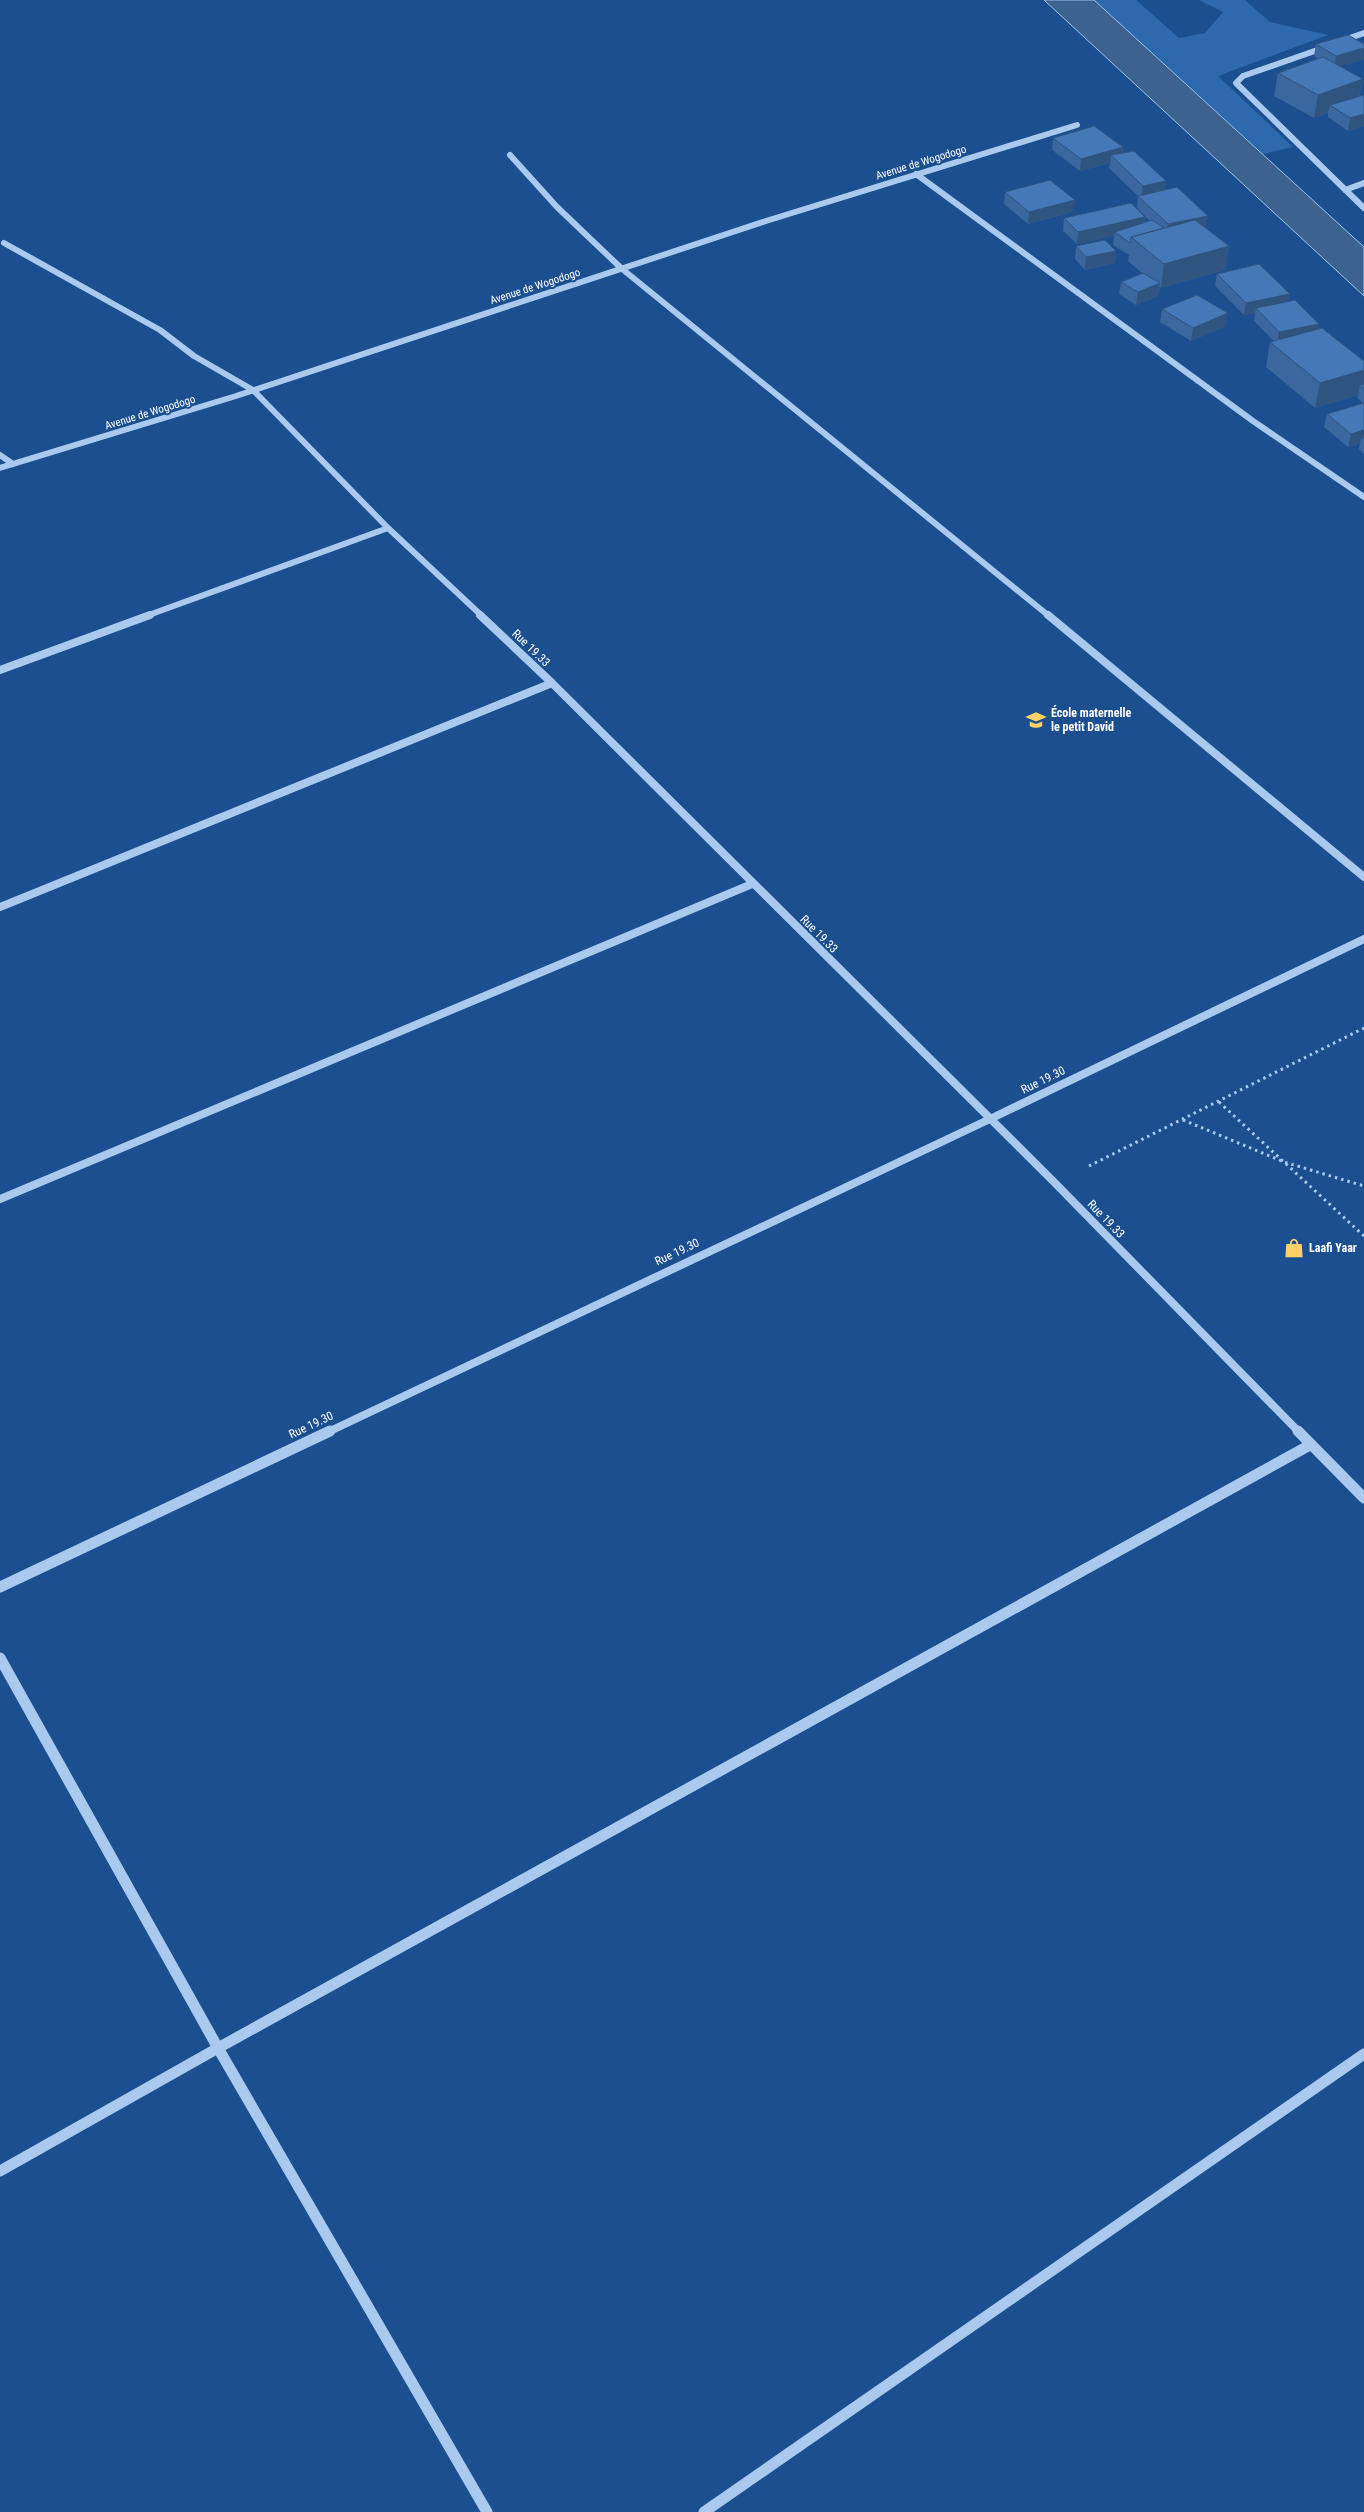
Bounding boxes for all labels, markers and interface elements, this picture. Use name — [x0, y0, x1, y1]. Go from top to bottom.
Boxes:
street label: Avenue de Wogodogo — [874, 142, 968, 182]
street label: Avenue de Wogodogo — [488, 266, 582, 307]
street label: Avenue de Wogodogo — [103, 392, 197, 432]
street label: Rue 19.33 — [509, 626, 553, 670]
place label: École maternelle le petit David — [1051, 705, 1131, 734]
school or university icon: École maternelle le petit David — [1025, 709, 1047, 731]
street label: Rue 19.33 — [797, 912, 841, 956]
street label: Rue 19.30 — [1019, 1063, 1067, 1097]
street label: Rue 19.33 — [1084, 1197, 1128, 1241]
street label: Rue 19.30 — [653, 1236, 702, 1268]
shop icon: Laafi Yaar — [1283, 1237, 1305, 1259]
place label: Laafi Yaar — [1309, 1241, 1357, 1255]
street label: Rue 19.30 — [287, 1409, 336, 1441]

